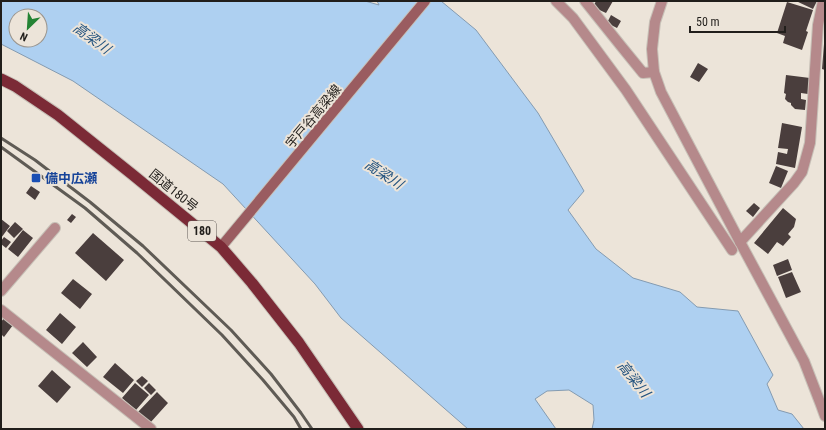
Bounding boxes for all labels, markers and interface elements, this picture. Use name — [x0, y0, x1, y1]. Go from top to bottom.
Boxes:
north arrow — [8, 8, 48, 48]
scale bar — [690, 8, 785, 34]
text: 50 m — [696, 15, 720, 29]
water label: 高梁川 — [70, 19, 115, 58]
text: N — [18, 29, 30, 44]
street label: 宇戸谷高梁線 — [283, 82, 344, 151]
water label: 高梁川 — [362, 156, 408, 193]
street label: 国道180号 — [146, 166, 201, 215]
place label: 備中広瀬 — [45, 171, 98, 186]
marker: 備中広瀬 — [30, 172, 42, 184]
road number: 180 — [188, 221, 216, 241]
water label: 高梁川 — [615, 358, 655, 402]

